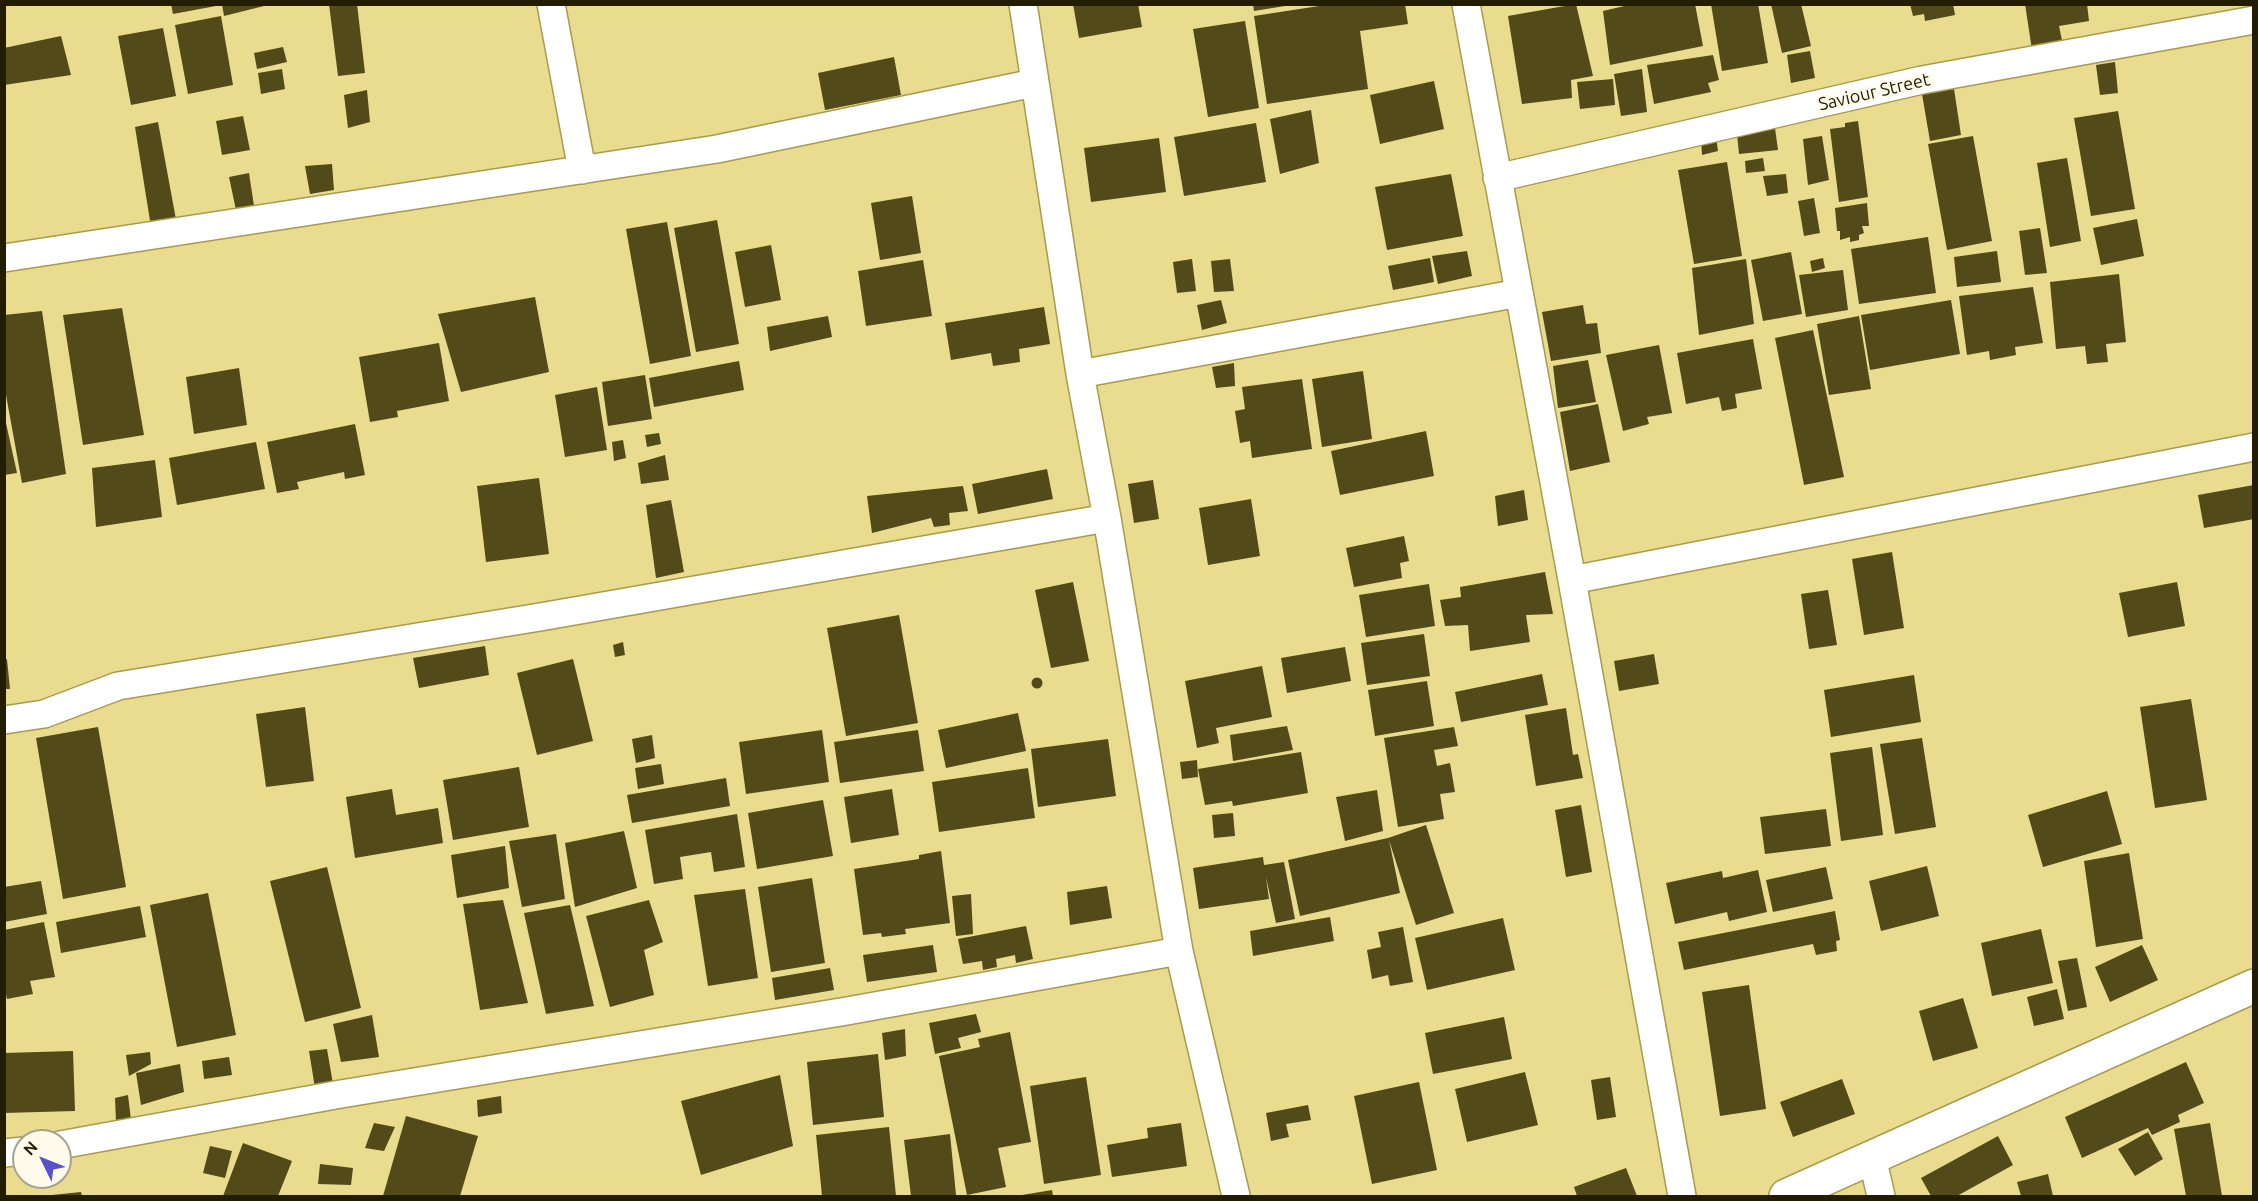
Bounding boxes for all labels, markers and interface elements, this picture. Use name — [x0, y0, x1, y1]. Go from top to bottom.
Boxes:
street label: Saviour Street — [1816, 69, 1932, 115]
north arrow — [12, 1129, 72, 1189]
text: N — [20, 1138, 41, 1159]

